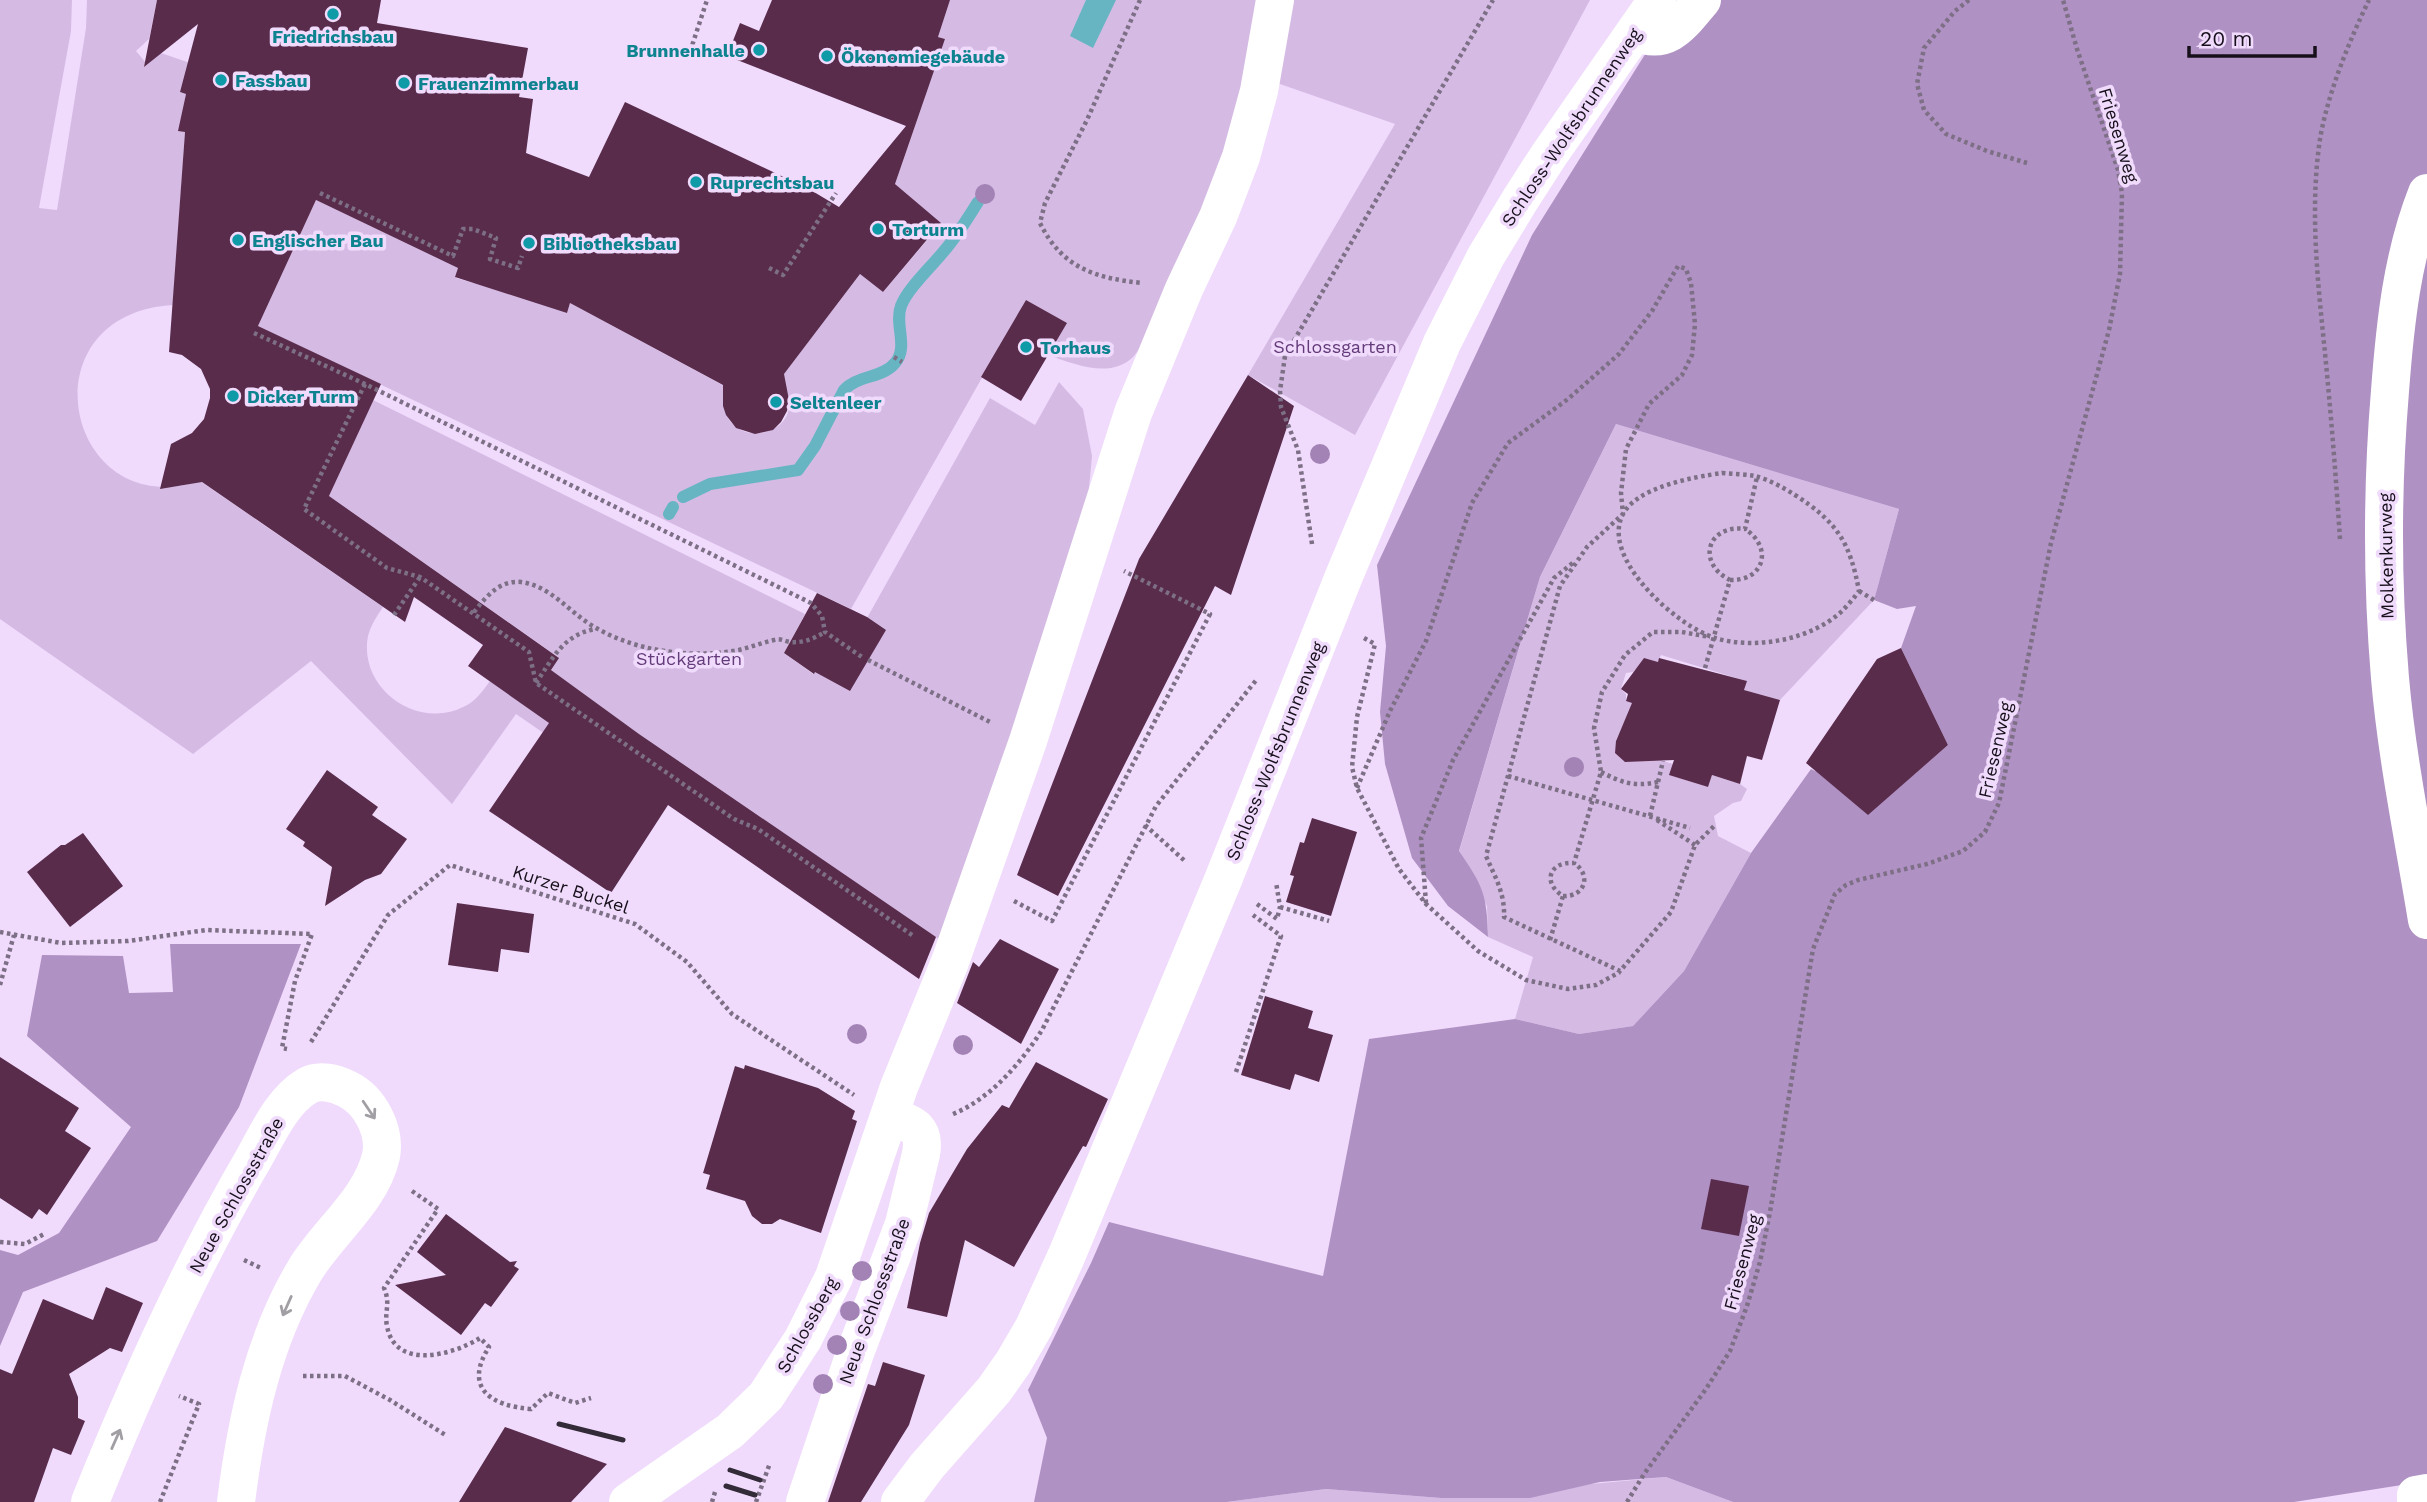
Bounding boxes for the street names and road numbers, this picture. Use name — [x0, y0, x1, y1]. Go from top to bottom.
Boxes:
street label: Schloss-Wolfsbrunnenweg — [1497, 24, 1645, 230]
street label: Friesenweg — [2095, 85, 2144, 185]
street label: Molkenkurweg — [2374, 492, 2398, 619]
street label: Schloss-Wolfsbrunnenweg — [1221, 638, 1329, 864]
street label: Friesenweg — [1974, 699, 2016, 800]
street label: Kurzer Buckel — [510, 860, 632, 918]
street label: Neue Schlossstraße — [184, 1113, 288, 1277]
street label: Friesenweg — [1719, 1211, 1765, 1312]
street label: Neue Schlossstraße — [834, 1215, 914, 1387]
street label: Schlossberg — [772, 1273, 842, 1377]

